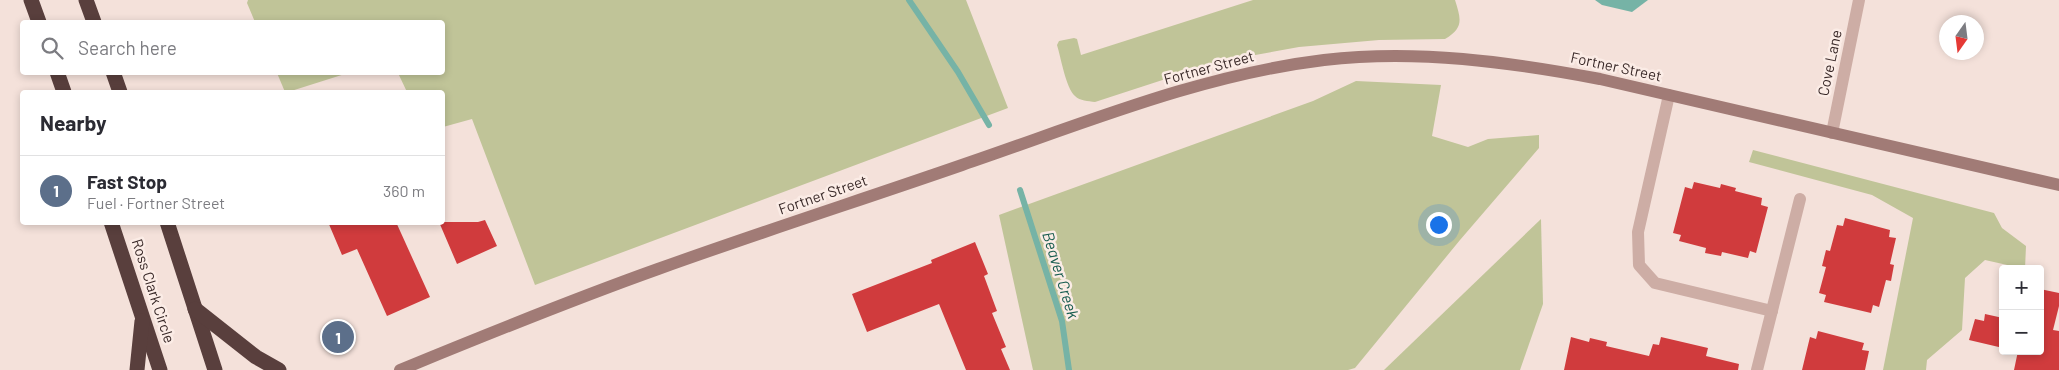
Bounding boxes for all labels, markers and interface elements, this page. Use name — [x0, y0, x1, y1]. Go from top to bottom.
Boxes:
north arrow — [1939, 15, 1984, 60]
search box — [20, 20, 445, 75]
street label: Cove Lane — [1813, 28, 1845, 97]
icon: search — [38, 34, 66, 62]
text: Search here — [78, 36, 177, 59]
street label: Fortner Street — [1162, 46, 1256, 88]
street label: Fortner Street — [1569, 48, 1663, 84]
text: Nearby — [40, 110, 106, 135]
text: Fast Stop — [87, 170, 167, 193]
street label: Fortner Street — [776, 170, 869, 218]
text: 1 — [53, 181, 59, 200]
text: 360 m — [383, 181, 425, 200]
text: Fuel · Fortner Street — [87, 193, 225, 212]
your location — [1426, 212, 1452, 238]
water label: Beaver Creek — [1039, 229, 1084, 321]
street label: Ross Clark Circle — [129, 236, 179, 345]
map controls — [1999, 265, 2044, 355]
button: + — [1999, 265, 2044, 310]
button: − — [1999, 310, 2044, 355]
pin: 1 — [322, 318, 354, 356]

